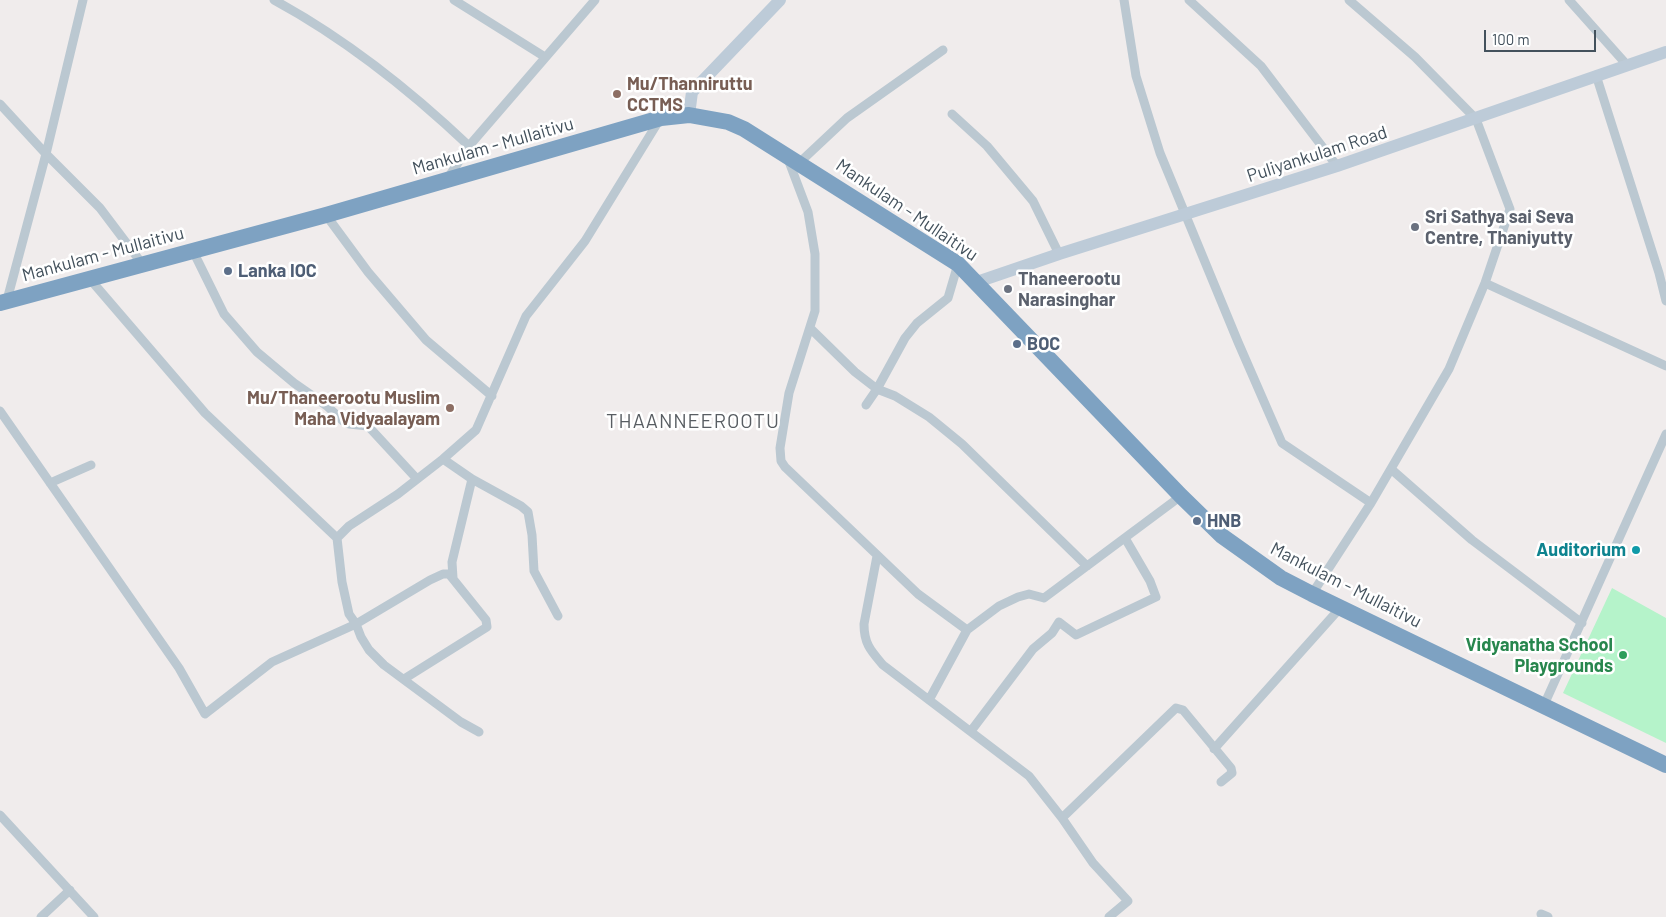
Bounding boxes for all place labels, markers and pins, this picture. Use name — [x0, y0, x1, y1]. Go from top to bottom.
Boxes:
place label: Mu/Thanniruttu CCTMS — [627, 73, 753, 116]
marker: Mu/Thanniruttu CCTMS — [611, 88, 623, 100]
place label: Sri Sathya sai Seva Centre, Thaniyutty — [1425, 206, 1574, 248]
marker: Sri Sathya sai Seva Centre, Thaniyutty — [1409, 221, 1421, 233]
place label: Lanka IOC — [238, 260, 317, 282]
marker: Lanka IOC — [222, 265, 234, 277]
place label: Thaneerootu Narasinghar — [1018, 268, 1120, 310]
marker: Thaneerootu Narasinghar — [1002, 283, 1014, 295]
place label: BOC — [1027, 333, 1060, 355]
marker: BOC — [1011, 338, 1023, 350]
place label: Mu/Thaneerootu Muslim Maha Vidyaalayam — [247, 387, 440, 429]
marker: Mu/Thaneerootu Muslim Maha Vidyaalayam — [444, 402, 456, 414]
place label: HNB — [1207, 510, 1241, 532]
marker: HNB — [1191, 515, 1203, 527]
place label: Auditorium — [1536, 539, 1626, 561]
marker: Auditorium — [1630, 544, 1642, 556]
place label: Vidyanatha School Playgrounds — [1465, 634, 1613, 676]
marker: Vidyanatha School Playgrounds — [1617, 649, 1629, 661]

